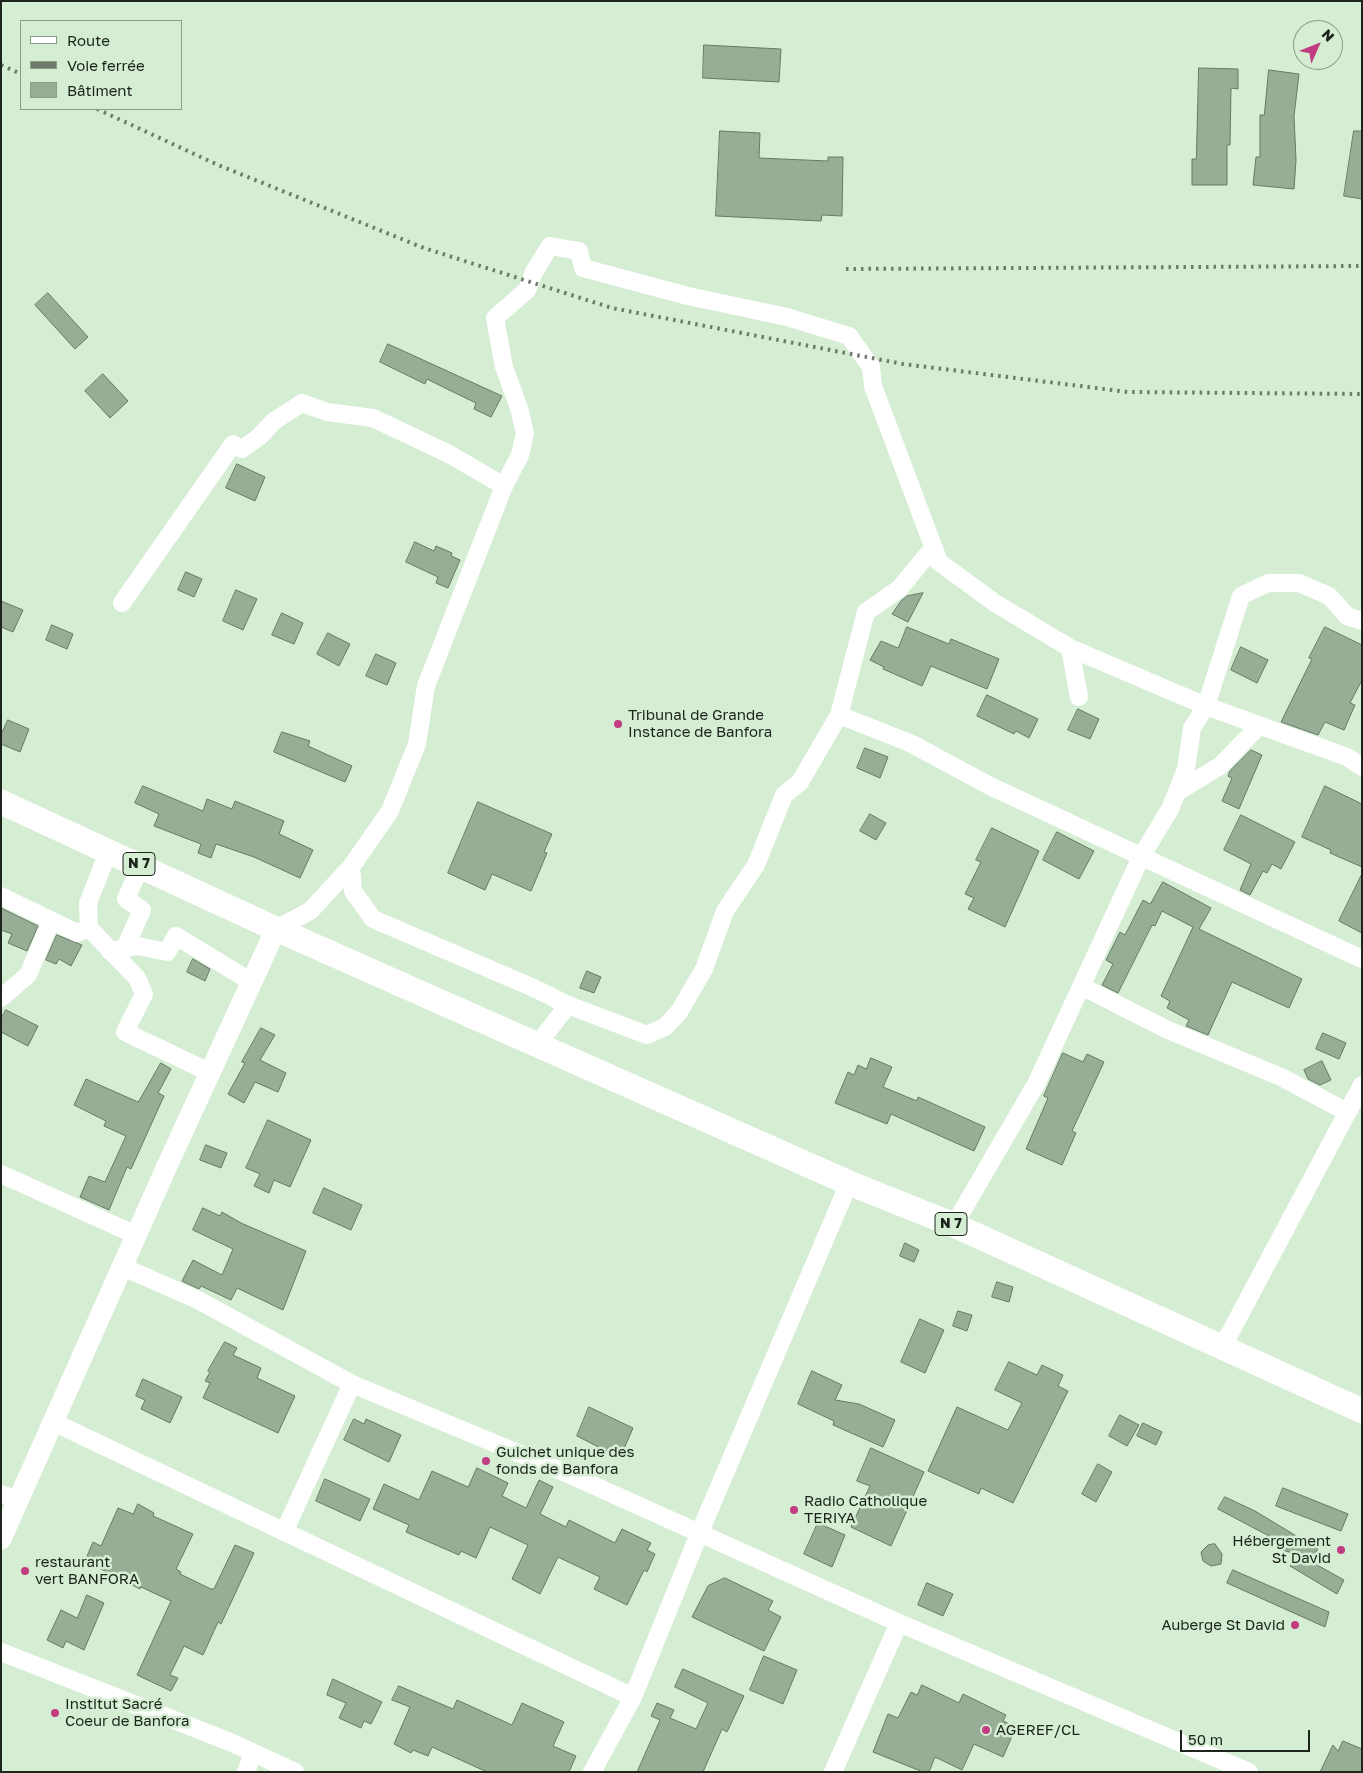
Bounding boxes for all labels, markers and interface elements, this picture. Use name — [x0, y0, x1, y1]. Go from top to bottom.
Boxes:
legend — [20, 20, 182, 110]
north arrow — [1293, 20, 1343, 70]
text: N — [1319, 25, 1338, 45]
text: Route — [67, 31, 110, 49]
text: Voie ferrée — [67, 56, 145, 74]
text: Bâtiment — [67, 81, 132, 99]
place label: Tribunal de Grande Instance de Banfora — [628, 706, 772, 741]
marker: Tribunal de Grande Instance de Banfora — [612, 718, 624, 730]
road number: N 7 — [123, 852, 155, 876]
road number: N 7 — [935, 1212, 967, 1236]
place label: Guichet unique des fonds de Banfora — [496, 1443, 634, 1478]
marker: Guichet unique des fonds de Banfora — [480, 1455, 492, 1467]
place label: Radio Catholique TERIYA — [804, 1492, 927, 1527]
marker: Radio Catholique TERIYA — [788, 1504, 800, 1516]
place label: Hébergement St David — [1232, 1532, 1331, 1567]
marker: Hébergement St David — [1335, 1544, 1347, 1556]
place label: restaurant vert BANFORA — [35, 1553, 139, 1588]
marker: restaurant vert BANFORA — [19, 1565, 31, 1577]
place label: Auberge St David — [1162, 1616, 1285, 1634]
marker: Auberge St David — [1289, 1619, 1301, 1631]
place label: Institut Sacré Coeur de Banfora — [65, 1695, 189, 1730]
marker: Institut Sacré Coeur de Banfora — [49, 1707, 61, 1719]
scale bar — [1183, 1720, 1313, 1752]
place label: AGEREF/CL — [996, 1721, 1080, 1739]
marker: AGEREF/CL — [980, 1724, 992, 1736]
text: 50 m — [1188, 1730, 1223, 1748]

